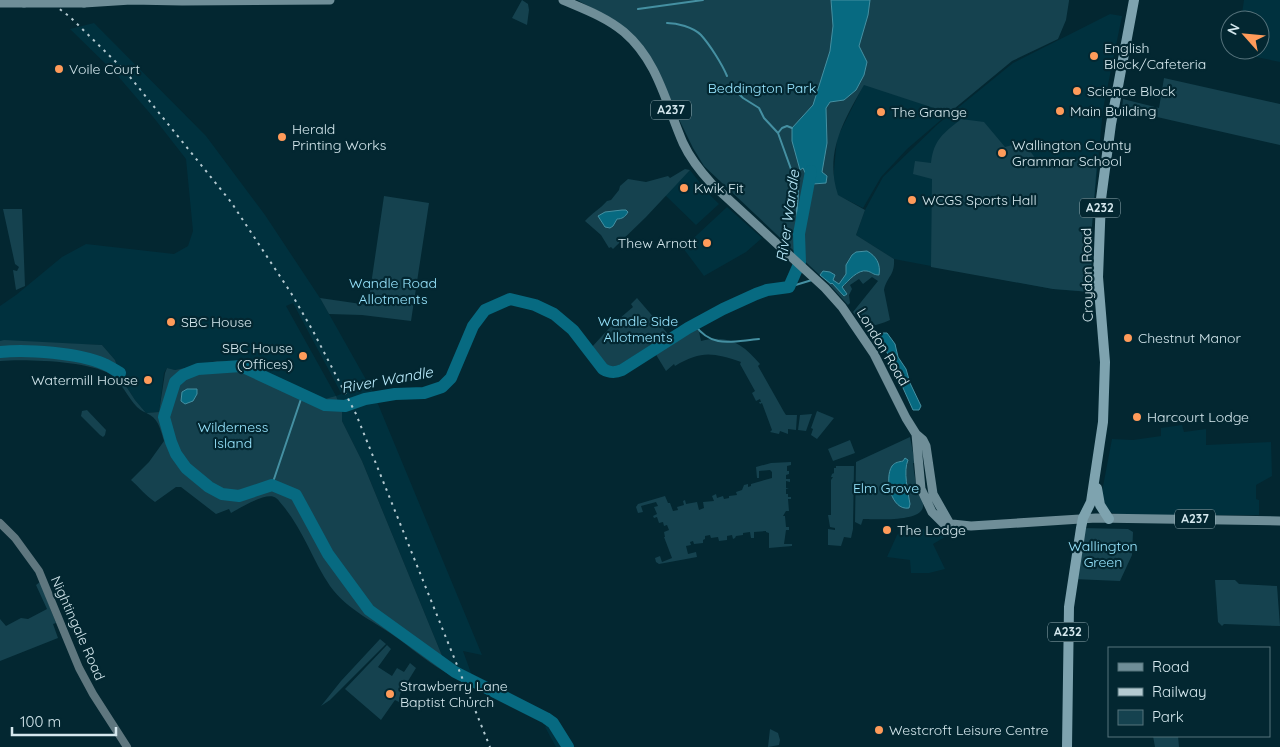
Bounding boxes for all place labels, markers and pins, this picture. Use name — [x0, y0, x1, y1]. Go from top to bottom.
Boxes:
place label: English Block/Cafeteria — [1104, 39, 1206, 73]
marker: English Block/Cafeteria — [1088, 50, 1100, 62]
place label: Voile Court — [69, 60, 140, 78]
marker: Voile Court — [53, 63, 65, 75]
place label: Science Block — [1087, 82, 1175, 100]
marker: Science Block — [1071, 85, 1083, 97]
place label: Main Building — [1070, 102, 1156, 120]
place label: The Grange — [891, 103, 967, 121]
marker: Main Building — [1054, 105, 1066, 117]
marker: The Grange — [875, 106, 887, 118]
place label: Herald Printing Works — [292, 120, 386, 154]
marker: Herald Printing Works — [276, 131, 288, 143]
place label: Wallington County Grammar School — [1012, 136, 1132, 170]
marker: Wallington County Grammar School — [996, 147, 1008, 159]
place label: Kwik Fit — [694, 179, 744, 197]
marker: Kwik Fit — [678, 182, 690, 194]
place label: WCGS Sports Hall — [922, 191, 1037, 209]
marker: WCGS Sports Hall — [906, 194, 918, 206]
place label: Thew Arnott — [618, 234, 697, 252]
marker: Thew Arnott — [701, 237, 713, 249]
place label: SBC House — [181, 313, 252, 331]
marker: SBC House — [165, 316, 177, 328]
place label: Chestnut Manor — [1138, 329, 1242, 347]
marker: Chestnut Manor — [1122, 332, 1134, 344]
place label: SBC House (Offices) — [222, 339, 293, 373]
marker: SBC House (Offices) — [297, 350, 309, 362]
place label: Watermill House — [31, 371, 138, 389]
marker: Watermill House — [142, 374, 154, 386]
place label: Harcourt Lodge — [1147, 408, 1249, 426]
marker: Harcourt Lodge — [1131, 411, 1143, 423]
place label: The Lodge — [897, 521, 966, 539]
marker: The Lodge — [881, 524, 893, 536]
place label: Strawberry Lane Baptist Church — [400, 677, 508, 711]
marker: Strawberry Lane Baptist Church — [384, 688, 396, 700]
place label: Westcroft Leisure Centre — [889, 721, 1049, 739]
marker: Westcroft Leisure Centre — [873, 724, 885, 736]

